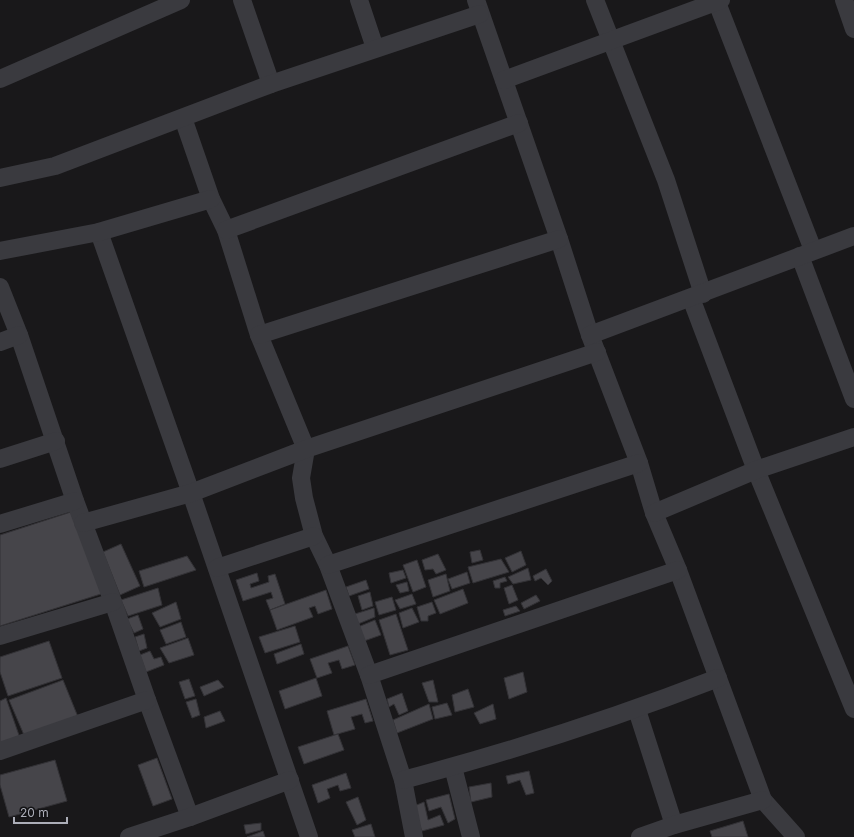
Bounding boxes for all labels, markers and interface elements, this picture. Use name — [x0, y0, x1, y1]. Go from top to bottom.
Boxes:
scale bar — [14, 799, 67, 825]
text: 20 m — [20, 805, 49, 820]

